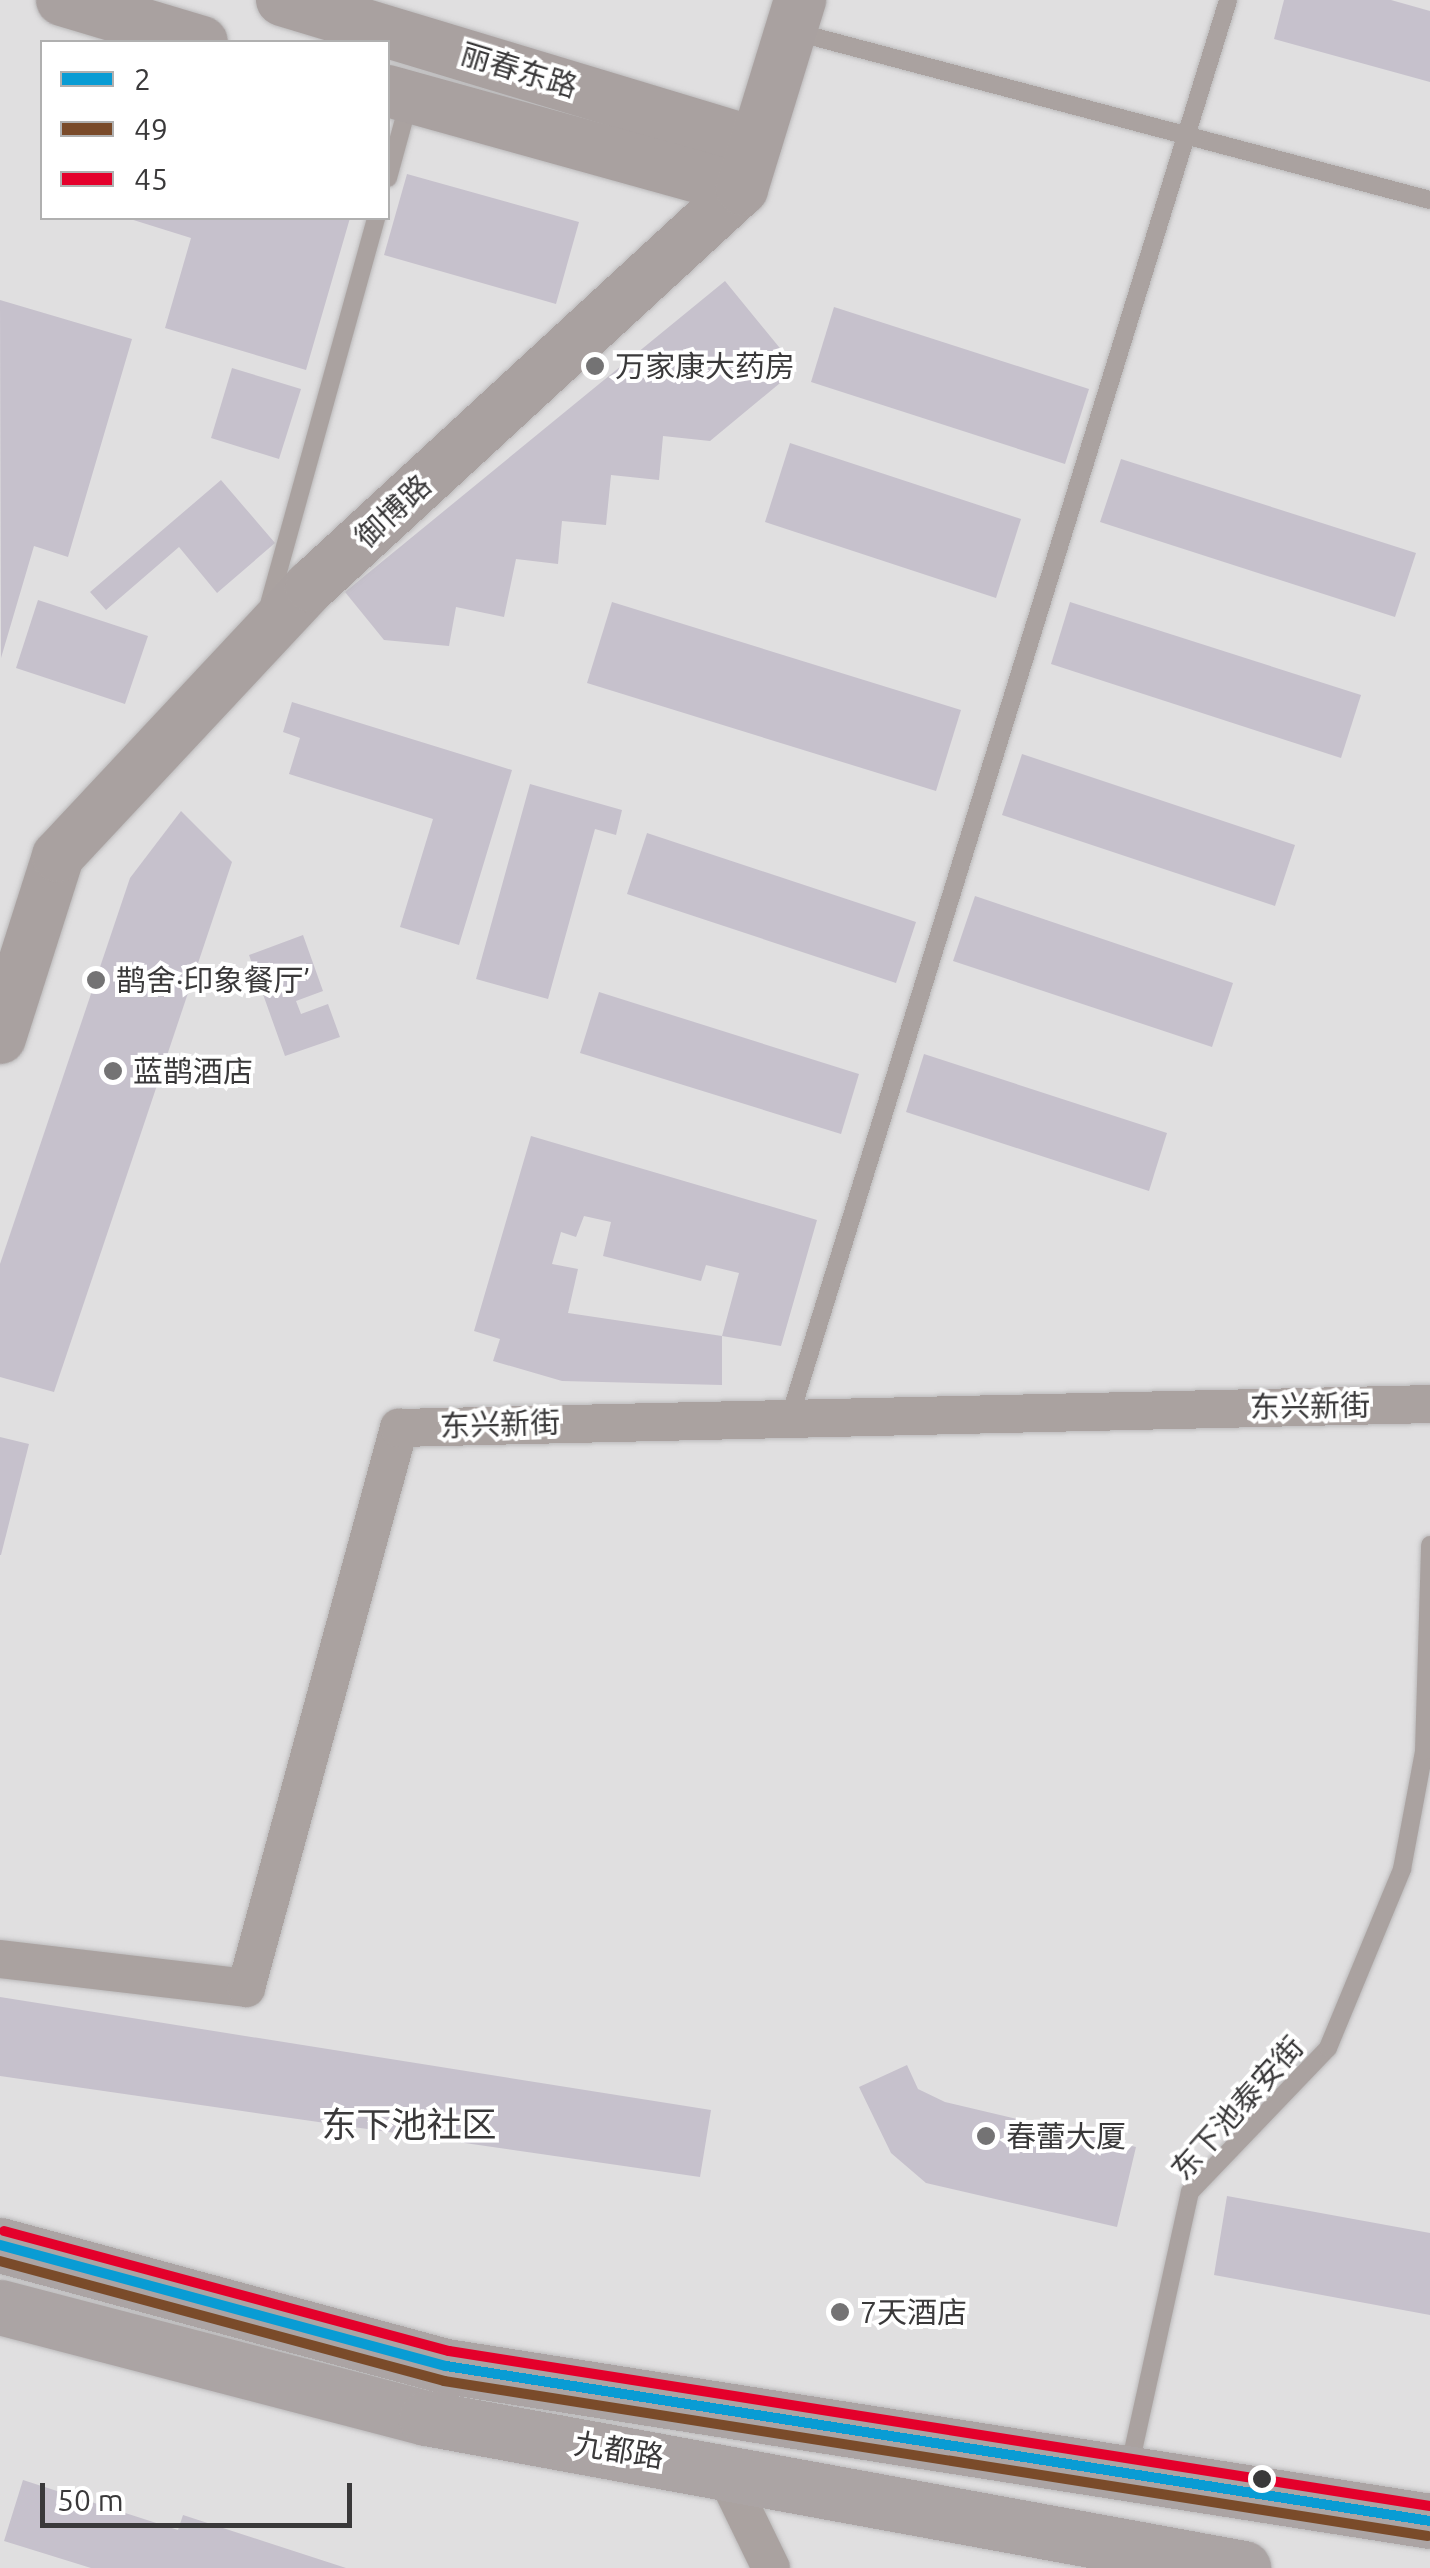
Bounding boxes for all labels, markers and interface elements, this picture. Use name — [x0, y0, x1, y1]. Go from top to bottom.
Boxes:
street label: 丽春东路 — [456, 35, 582, 105]
legend — [40, 40, 390, 220]
text: 2 — [134, 62, 151, 96]
text: 49 — [134, 112, 168, 146]
text: 45 — [134, 162, 168, 196]
place label: 万家康大药房 — [615, 348, 795, 384]
marker: 万家康大药房 — [584, 355, 606, 377]
street label: 御博路 — [348, 467, 438, 555]
place label: 鹊舍·印象餐厅’ — [116, 962, 310, 998]
marker: 鹊舍·印象餐厅’ — [85, 969, 107, 991]
place label: 蓝鹊酒店 — [133, 1053, 253, 1089]
marker: 蓝鹊酒店 — [102, 1060, 124, 1082]
street label: 东兴新街 — [1250, 1387, 1370, 1425]
street label: 东兴新街 — [439, 1404, 561, 1444]
street label: 东下池泰安街 — [1163, 2029, 1311, 2187]
district label: 东下池社区 — [322, 2103, 496, 2145]
place label: 春蕾大厦 — [1006, 2118, 1126, 2154]
marker: 春蕾大厦 — [975, 2125, 997, 2147]
place label: 7天酒店 — [860, 2294, 967, 2330]
marker: 7天酒店 — [829, 2301, 851, 2323]
street label: 九都路 — [572, 2425, 666, 2475]
scale bar — [45, 2463, 358, 2525]
unlabelled marker — [1252, 2469, 1272, 2489]
text: 50 m — [57, 2483, 124, 2517]

